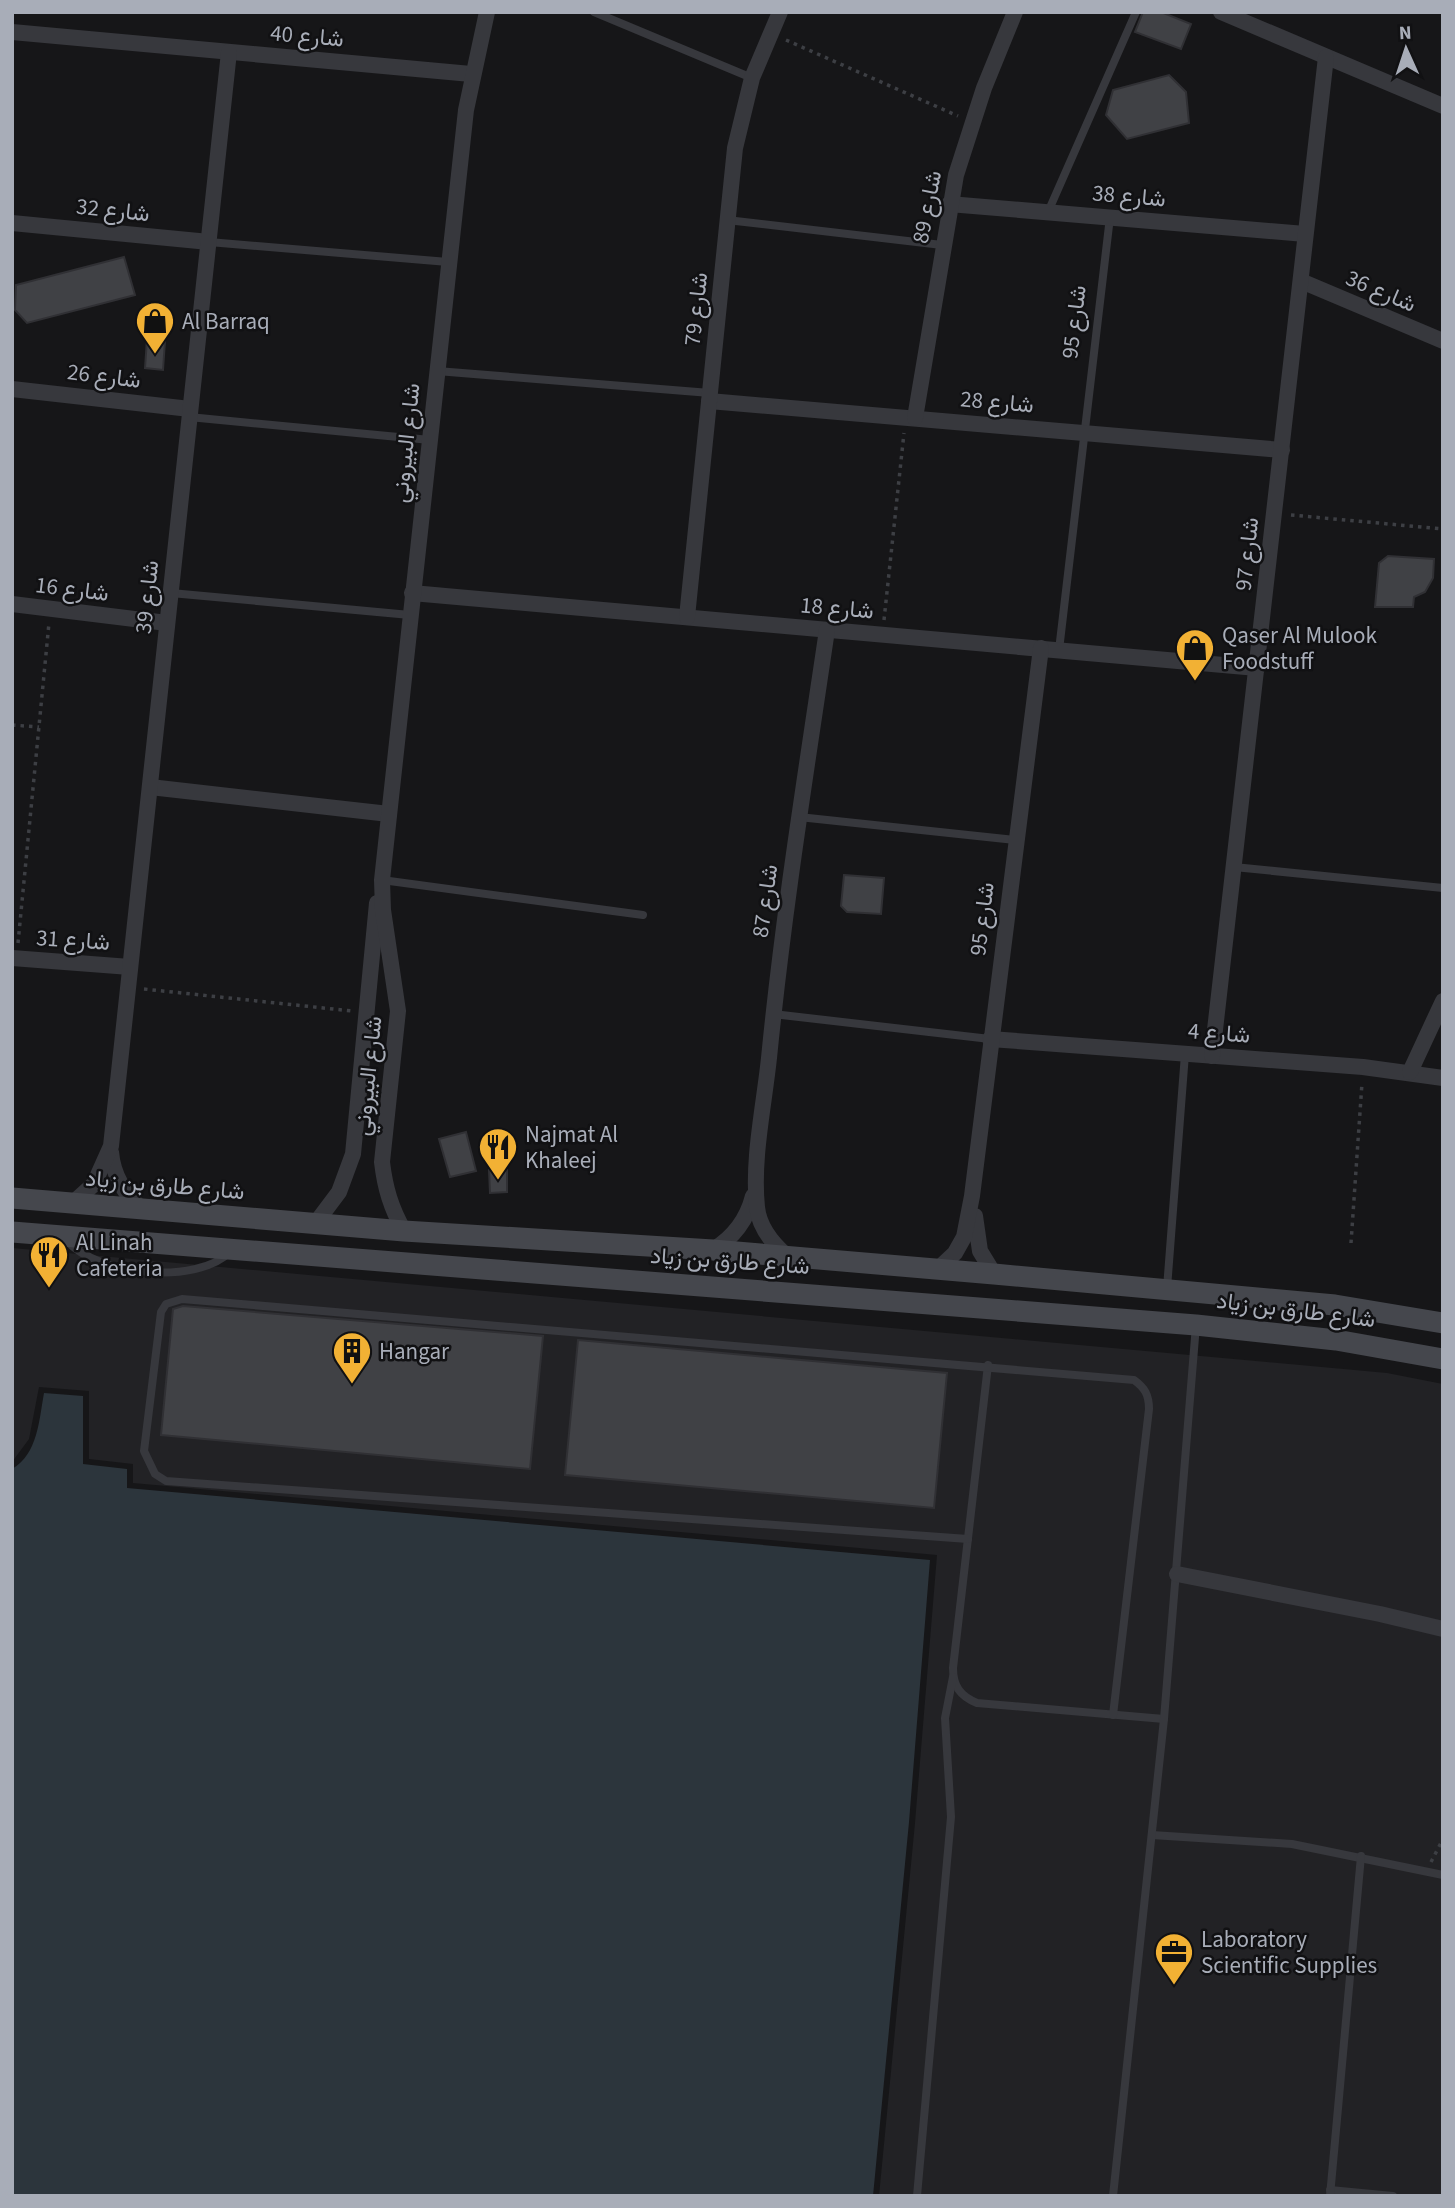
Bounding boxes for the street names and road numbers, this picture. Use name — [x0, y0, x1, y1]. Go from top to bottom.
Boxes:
street label: شارع 40 — [269, 16, 345, 56]
street label: شارع 89 — [904, 168, 950, 246]
street label: شارع 38 — [1091, 176, 1167, 216]
street label: شارع 32 — [75, 190, 151, 230]
street label: شارع 36 — [1341, 261, 1421, 321]
street label: شارع 79 — [676, 271, 716, 347]
street label: شارع 95 — [1053, 283, 1095, 361]
street label: شارع 26 — [65, 355, 143, 397]
street label: شارع البيروني — [383, 382, 431, 505]
street label: شارع 28 — [959, 382, 1035, 422]
street label: شارع 97 — [1227, 516, 1267, 592]
street label: شارع 39 — [127, 559, 167, 635]
street label: شارع 16 — [33, 568, 111, 610]
street label: شارع 18 — [799, 588, 875, 628]
street label: شارع 87 — [744, 862, 786, 940]
street label: شارع 95 — [961, 880, 1003, 958]
street label: شارع 31 — [35, 921, 111, 959]
street label: شارع 4 — [1187, 1014, 1251, 1052]
street label: شارع البيروني — [345, 1015, 393, 1138]
street label: شارع طارق بن زياد — [84, 1162, 246, 1208]
street label: شارع طارق بن زياد — [649, 1239, 811, 1283]
street label: شارع طارق بن زياد — [1215, 1284, 1377, 1336]

